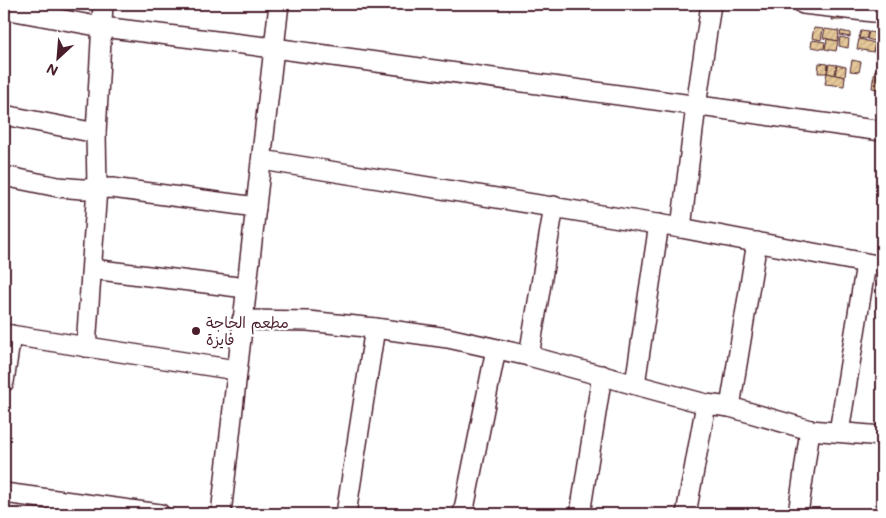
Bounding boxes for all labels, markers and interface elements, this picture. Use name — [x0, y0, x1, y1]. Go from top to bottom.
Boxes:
north arrow — [32, 32, 82, 82]
text: N — [43, 59, 61, 81]
place label: مطعم الحاجة فايزة — [206, 312, 289, 349]
marker: مطعم الحاجة فايزة — [190, 325, 202, 337]

